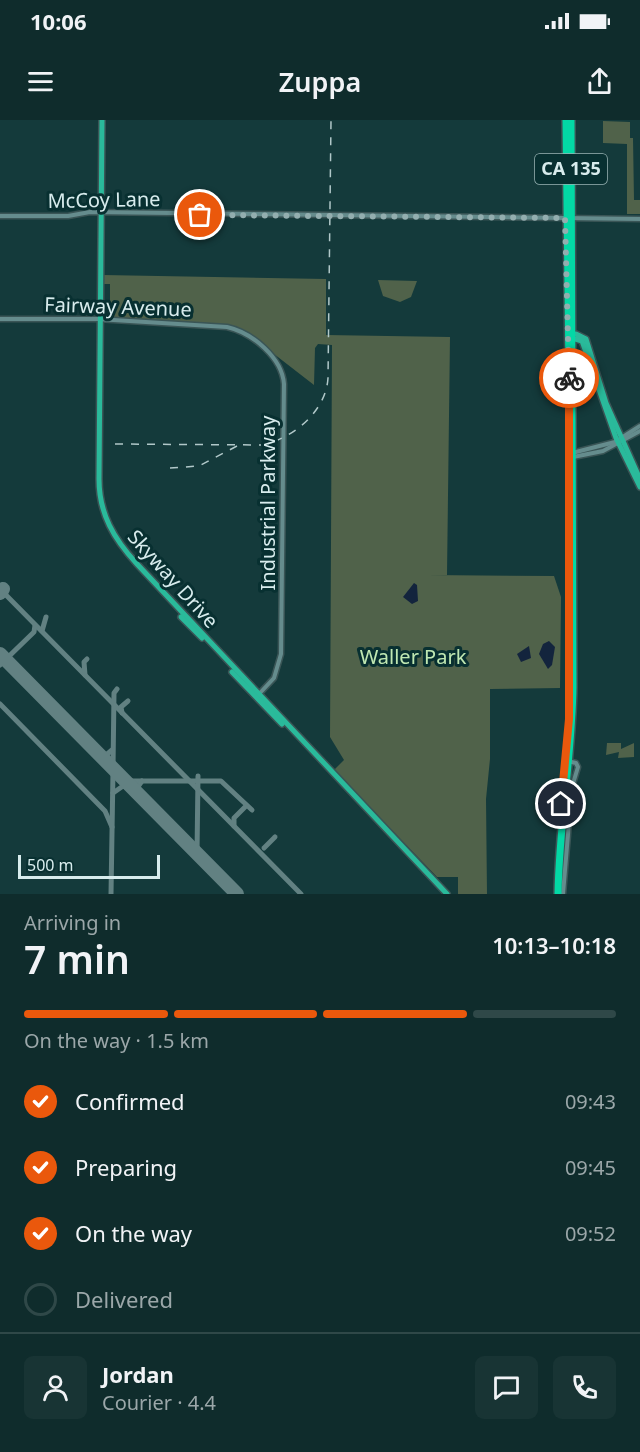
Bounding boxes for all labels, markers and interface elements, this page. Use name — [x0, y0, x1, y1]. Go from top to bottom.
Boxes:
text: 10:06 — [30, 6, 87, 36]
text: Zuppa — [279, 63, 361, 100]
icon: menu — [24, 65, 57, 98]
icon: share — [583, 65, 616, 98]
road number: CA 135 — [535, 154, 607, 184]
street label: McCoy Lane — [47, 185, 161, 214]
pin — [174, 189, 225, 240]
icon: bag — [183, 198, 216, 231]
street label: Fairway Avenue — [44, 290, 192, 323]
courier — [539, 348, 599, 408]
icon: bike — [553, 362, 586, 395]
street label: Industrial Parkway — [254, 415, 281, 591]
street label: Skyway Drive — [122, 524, 225, 634]
park label: Waller Park — [360, 643, 467, 670]
pin — [535, 778, 586, 829]
icon: home — [544, 787, 577, 820]
scale bar — [18, 852, 160, 880]
text: 500 m — [27, 854, 74, 876]
text: Arriving in — [24, 909, 121, 936]
text: 10:13–10:18 — [492, 930, 616, 960]
text: 7 min — [24, 932, 130, 985]
text: On the way · 1.5 km — [24, 1027, 209, 1054]
icon: check — [24, 1085, 57, 1118]
text: Confirmed — [75, 1086, 185, 1116]
text: 09:43 — [565, 1088, 616, 1115]
icon: check — [24, 1151, 57, 1184]
text: Preparing — [75, 1152, 177, 1182]
text: 09:45 — [565, 1154, 616, 1181]
icon: check — [24, 1217, 57, 1250]
text: On the way — [75, 1218, 192, 1248]
text: 09:52 — [565, 1220, 616, 1247]
text: Delivered — [75, 1284, 173, 1314]
button: person — [24, 1356, 87, 1419]
button: chat — [475, 1356, 538, 1419]
button: phone — [553, 1356, 616, 1419]
text: Jordan — [102, 1359, 174, 1389]
text: Courier · 4.4 — [102, 1389, 216, 1416]

